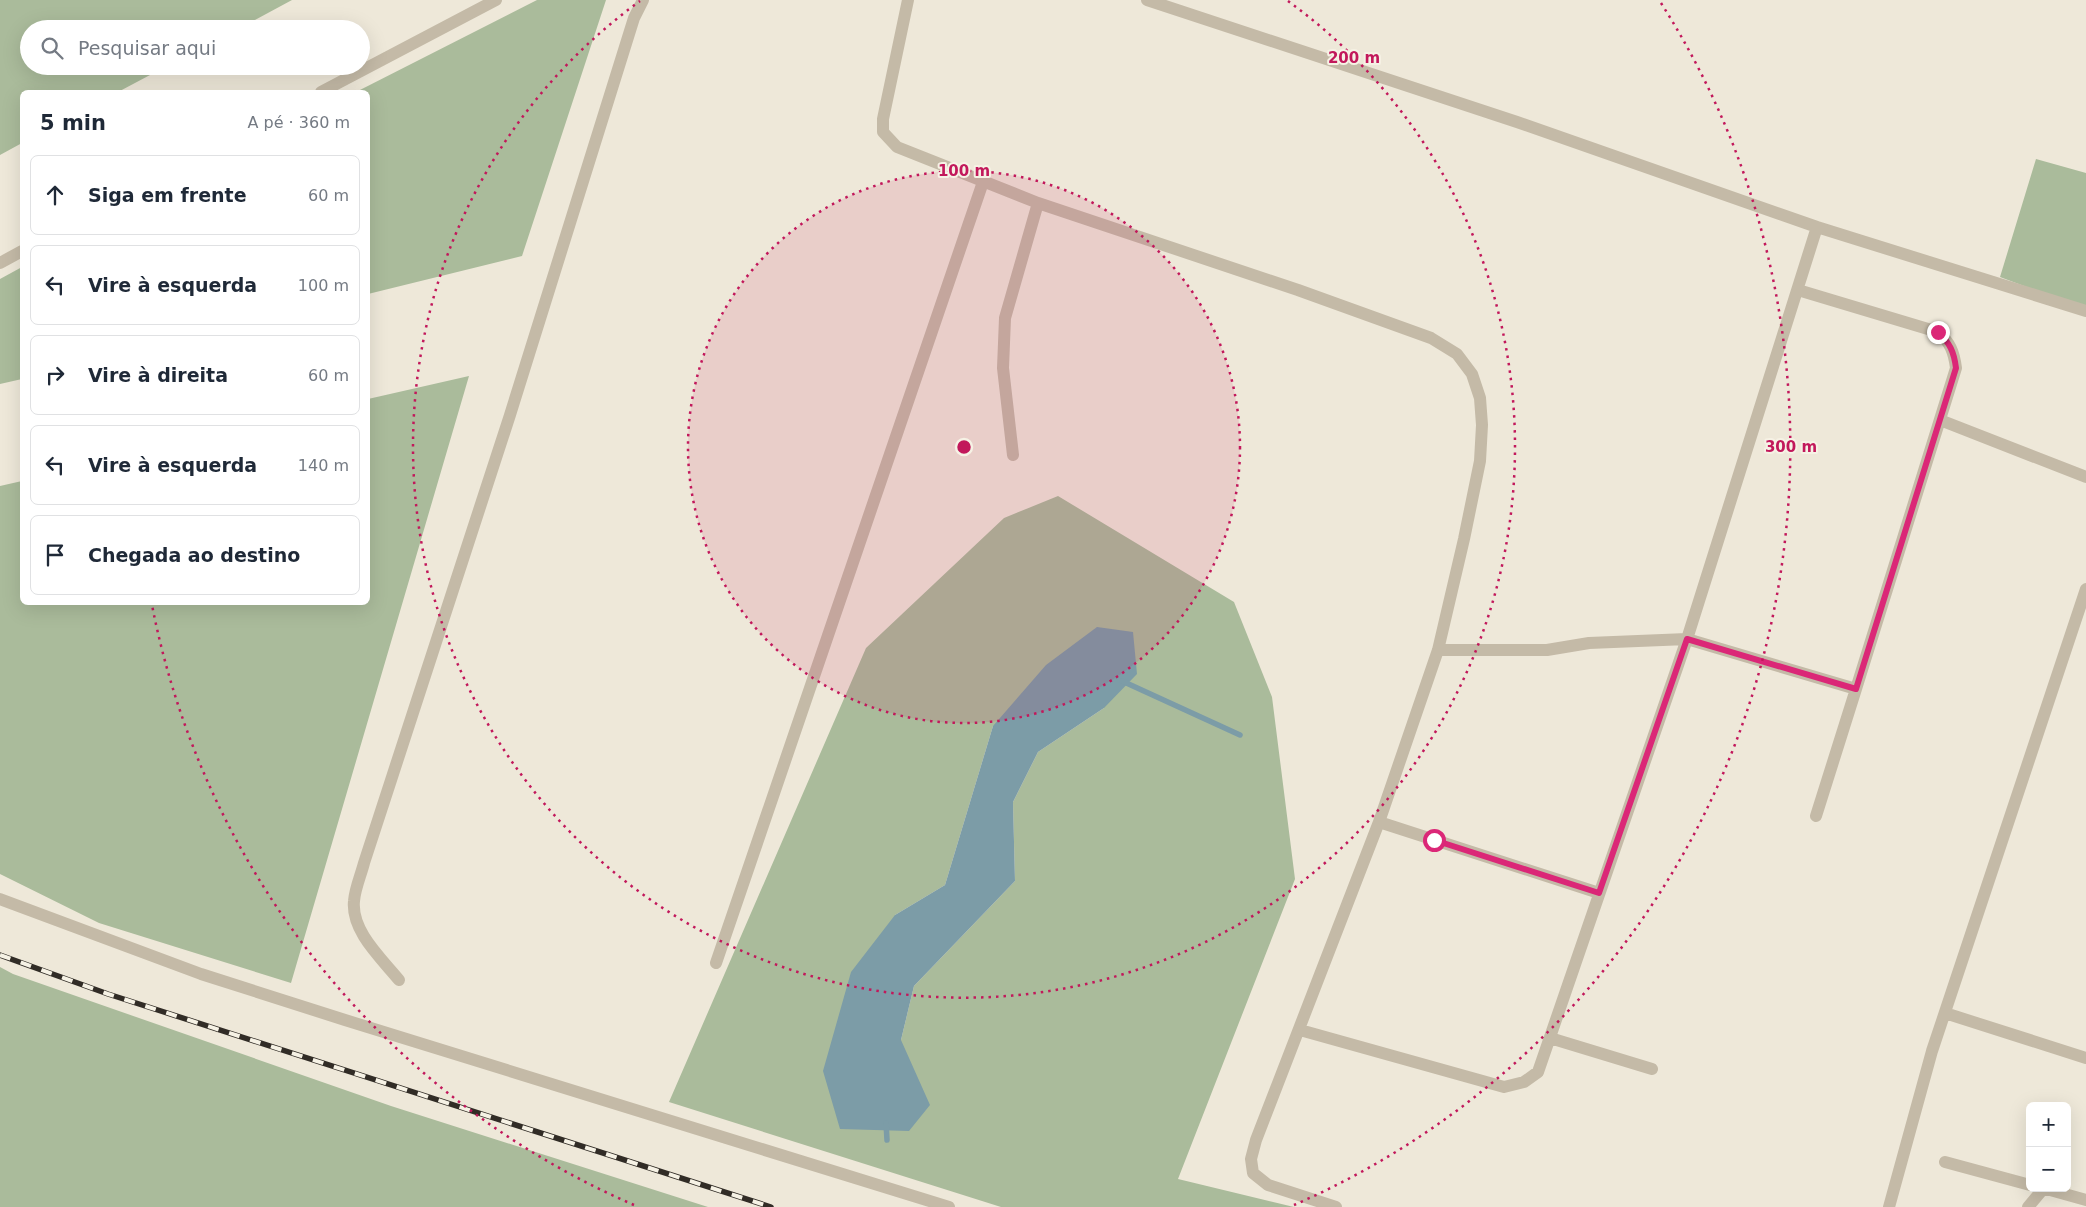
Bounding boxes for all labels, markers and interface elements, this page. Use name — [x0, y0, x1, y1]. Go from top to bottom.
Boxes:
search box — [20, 20, 370, 75]
icon: search — [38, 34, 66, 62]
text: Pesquisar aqui — [78, 37, 216, 59]
text: 200 m — [1328, 49, 1380, 67]
text: 5 min — [40, 111, 106, 135]
text: A pé · 360 m — [248, 113, 350, 132]
text: 100 m — [938, 162, 990, 180]
icon: ahead — [41, 181, 69, 209]
text: Siga em frente — [88, 184, 247, 206]
text: 60 m — [308, 186, 349, 205]
icon: left — [41, 271, 69, 299]
text: Vire à esquerda — [88, 274, 257, 296]
text: 100 m — [298, 276, 349, 295]
route end — [1927, 321, 1950, 344]
icon: right — [41, 361, 69, 389]
text: Vire à direita — [88, 364, 228, 386]
text: 60 m — [308, 366, 349, 385]
centre of rings — [955, 438, 973, 456]
text: 300 m — [1765, 438, 1817, 456]
icon: left — [41, 451, 69, 479]
text: Vire à esquerda — [88, 454, 257, 476]
text: 140 m — [298, 456, 349, 475]
icon: arrive — [41, 541, 69, 569]
text: Chegada ao destino — [88, 544, 300, 566]
route start — [1423, 829, 1446, 852]
map controls — [2026, 1102, 2071, 1192]
button: + — [2026, 1102, 2071, 1147]
button: − — [2026, 1147, 2071, 1192]

